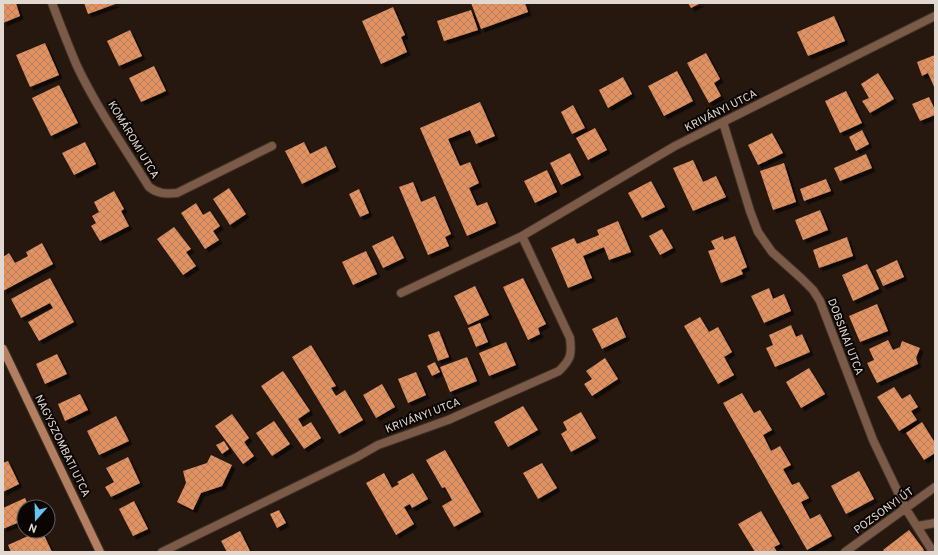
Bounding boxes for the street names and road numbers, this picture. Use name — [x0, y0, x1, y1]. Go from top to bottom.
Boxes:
street label: KRIVÁNYI UTCA — [682, 86, 760, 135]
street label: KOMÁROMI UTCA — [104, 98, 163, 181]
street label: DOBSINAI UTCA — [824, 297, 866, 377]
street label: NAGYSZOMBATI UTCA — [31, 393, 93, 499]
street label: KRIVÁNYI UTCA — [383, 394, 463, 437]
street label: POZSONYI ÚT — [851, 484, 917, 537]

